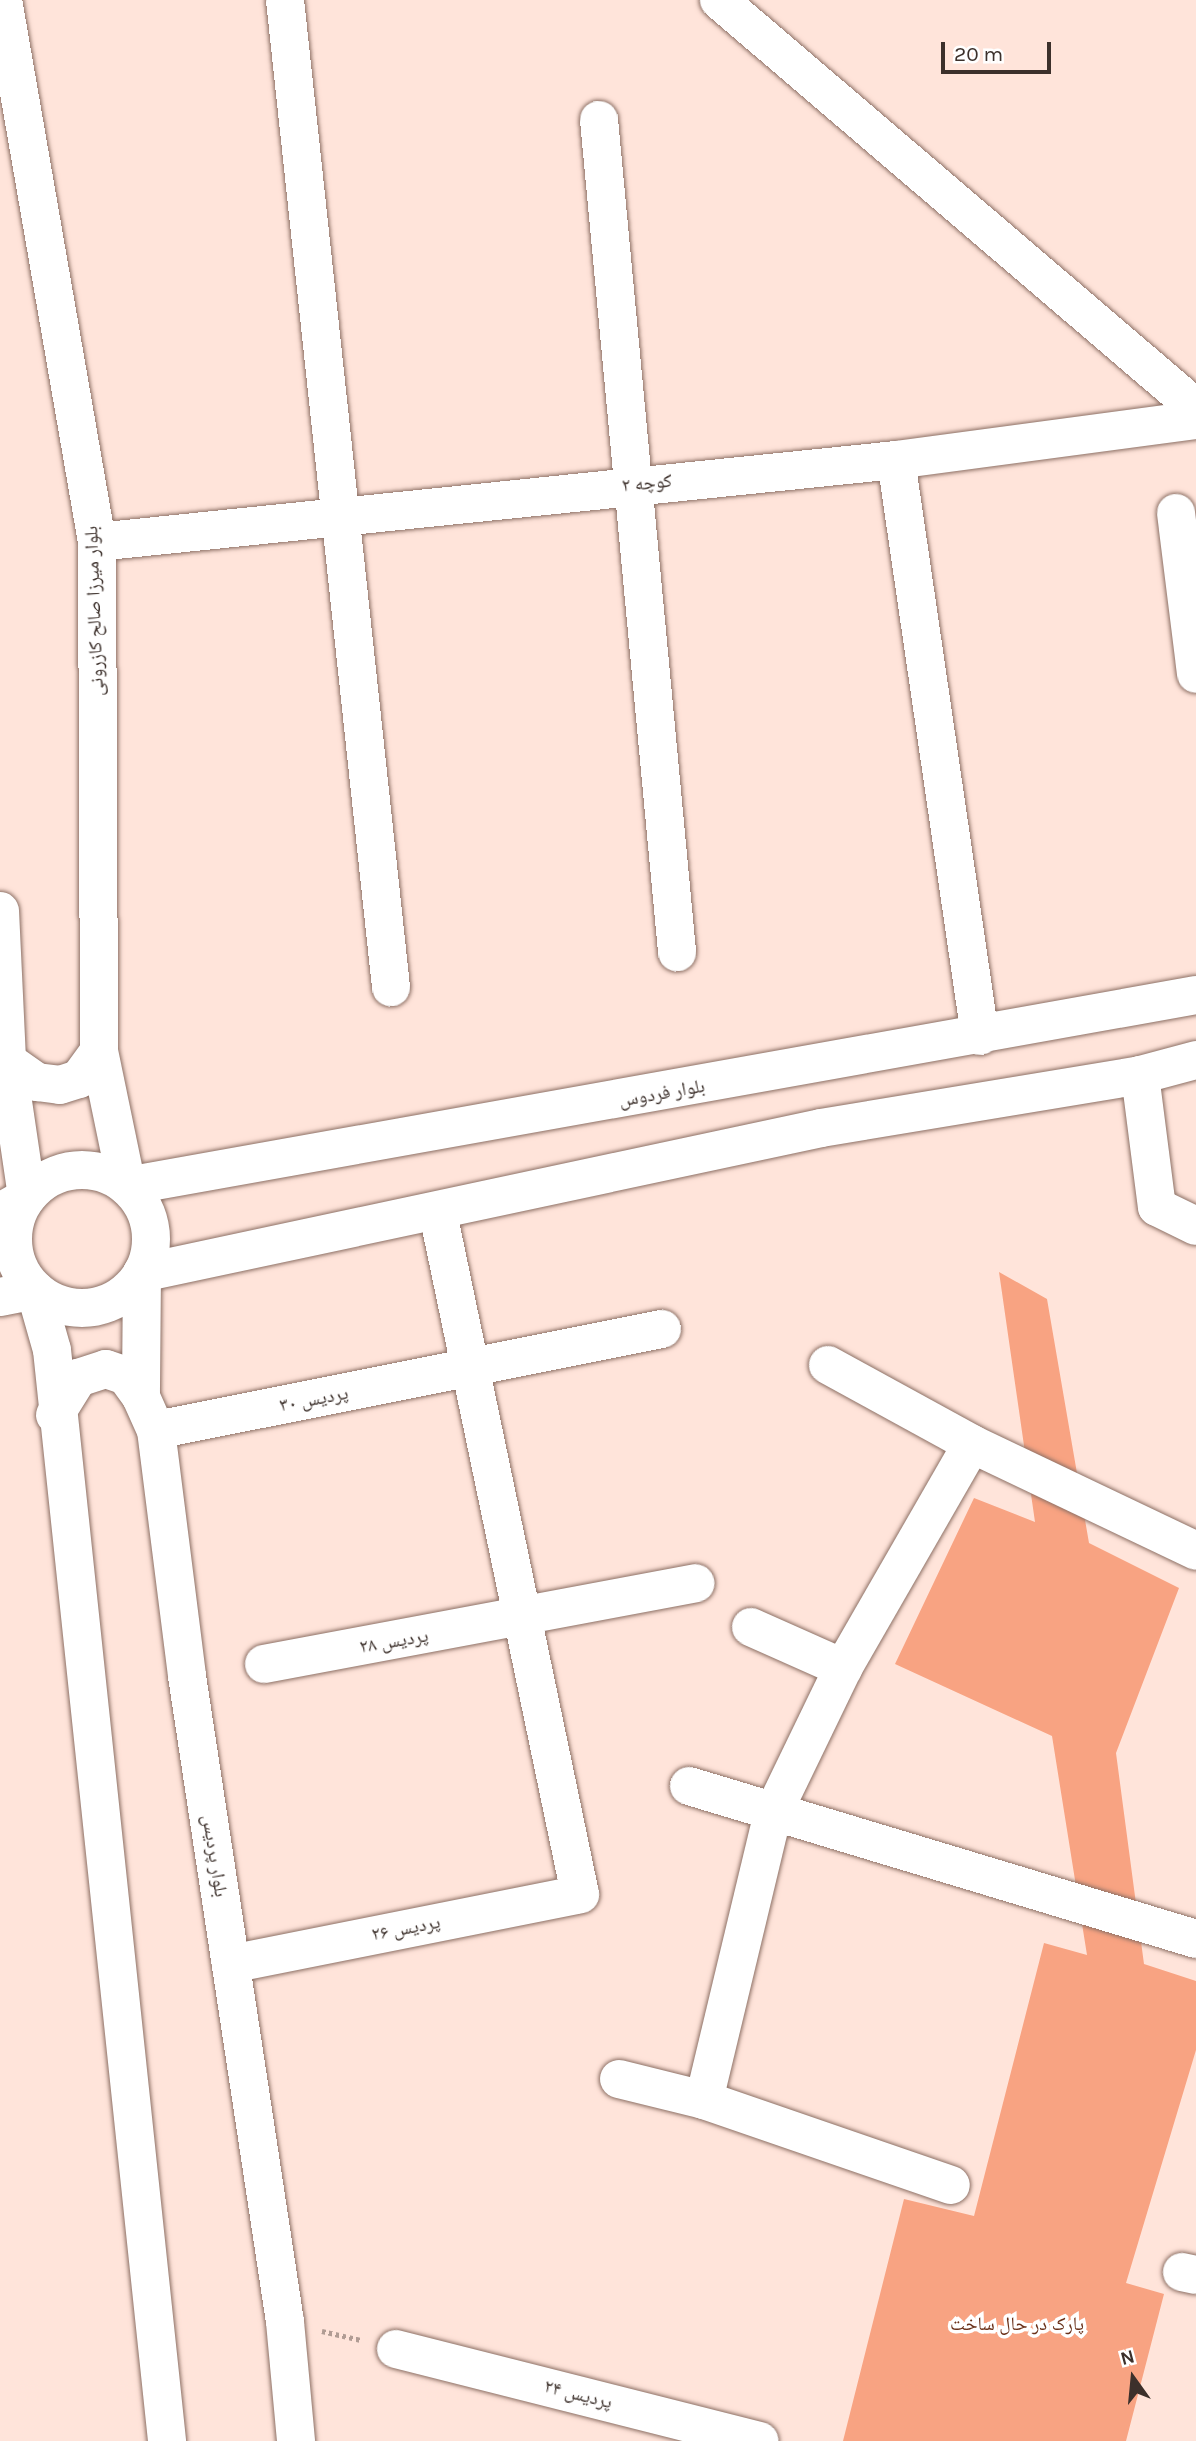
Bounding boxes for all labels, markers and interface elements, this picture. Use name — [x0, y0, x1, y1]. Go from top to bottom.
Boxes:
scale bar — [944, 28, 1054, 72]
text: 20 m — [954, 42, 1003, 66]
street label: کوچه ۲ — [621, 470, 673, 498]
street label: بلوار میرزا صالح کازرونی — [81, 526, 109, 696]
street label: بلوار فردوس — [617, 1075, 707, 1113]
street label: پردیس ۳۰ — [278, 1382, 350, 1418]
street label: پردیس ۲۸ — [358, 1625, 430, 1659]
street label: بلوار پردیس — [196, 1813, 232, 1899]
street label: پردیس ۲۶ — [370, 1911, 442, 1947]
park label: پارک در حال ساخت — [950, 2314, 1084, 2336]
north arrow — [1098, 2343, 1168, 2413]
text: N — [1118, 2345, 1137, 2370]
street label: پردیس ۲۴ — [542, 2376, 614, 2414]

